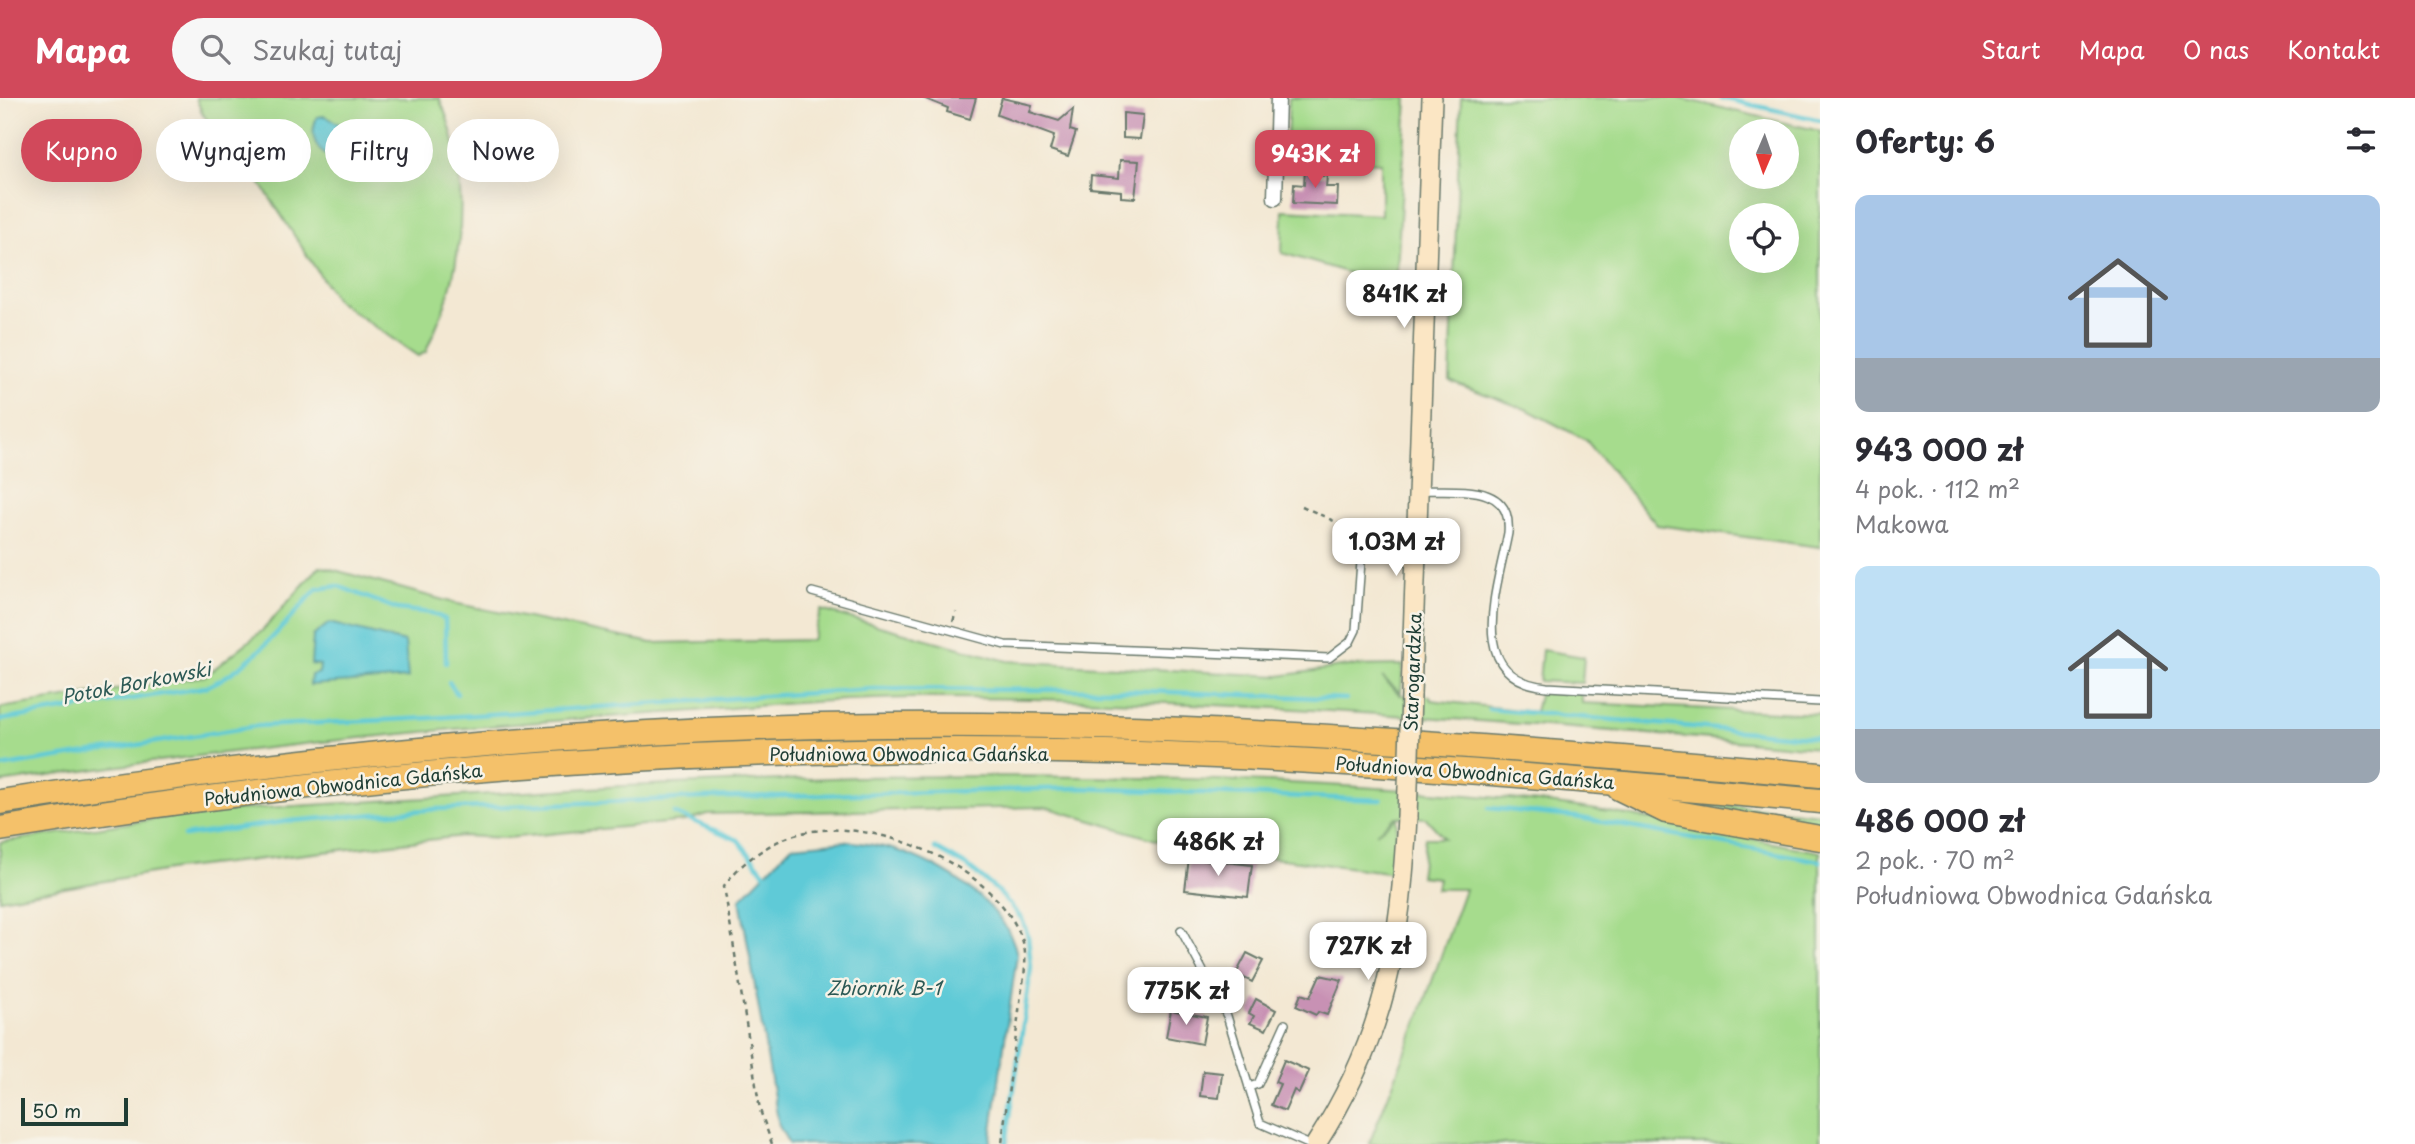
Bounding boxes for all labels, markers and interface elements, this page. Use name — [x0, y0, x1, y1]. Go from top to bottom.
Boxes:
search box — [172, 18, 662, 81]
text: Mapa — [35, 24, 130, 74]
icon: search — [196, 30, 234, 68]
text: Szukaj tutaj — [252, 30, 402, 69]
text: Start — [1981, 31, 2041, 67]
text: Mapa — [2079, 31, 2145, 67]
text: O nas — [2183, 31, 2249, 67]
text: Kontakt — [2287, 31, 2380, 67]
text: Oferty: 6 — [1855, 118, 1995, 163]
chip: Kupno — [21, 119, 142, 182]
chip: Wynajem — [156, 119, 311, 182]
chip: Filtry — [325, 119, 433, 182]
chip: Nowe — [447, 119, 559, 182]
north arrow — [1729, 119, 1799, 189]
map controls — [1729, 119, 1799, 273]
icon: filters — [2342, 121, 2380, 159]
pin: 943K zł — [1250, 130, 1380, 190]
text: 943K zł — [1271, 135, 1359, 170]
button: locate — [1729, 203, 1799, 273]
icon: home — [2055, 240, 2181, 366]
pin: 841K zł — [1339, 271, 1469, 330]
text: 841K zł — [1362, 275, 1446, 310]
text: 943 000 zł — [1855, 426, 2023, 471]
text: 4 pok. · 112 m² — [1855, 471, 2020, 506]
text: Makowa — [1855, 506, 1949, 541]
pin: 1.03M zł — [1324, 518, 1468, 578]
text: 1.03M zł — [1348, 523, 1444, 558]
street label: Starogardzka — [1396, 611, 1428, 732]
icon: home — [2055, 611, 2181, 737]
water label: Potok Borkowski — [59, 653, 216, 710]
street label: Południowa Obwodnica Gdańska — [769, 740, 1050, 767]
street label: Południowa Obwodnica Gdańska — [1335, 749, 1616, 795]
street label: Południowa Obwodnica Gdańska — [203, 756, 484, 812]
text: 486 000 zł — [1855, 797, 2024, 842]
pin: 486K zł — [1153, 818, 1283, 878]
text: 486K zł — [1173, 823, 1263, 858]
text: 2 pok. · 70 m² — [1855, 842, 2015, 877]
text: Południowa Obwodnica Gdańska — [1855, 877, 2212, 912]
pin: 727K zł — [1303, 922, 1433, 982]
text: 727K zł — [1326, 927, 1410, 962]
pin: 775K zł — [1121, 968, 1251, 1027]
text: 775K zł — [1143, 972, 1229, 1007]
water label: Zbiornik B-1 — [827, 973, 944, 1001]
scale bar — [21, 1095, 128, 1127]
text: 50 m — [32, 1096, 81, 1124]

